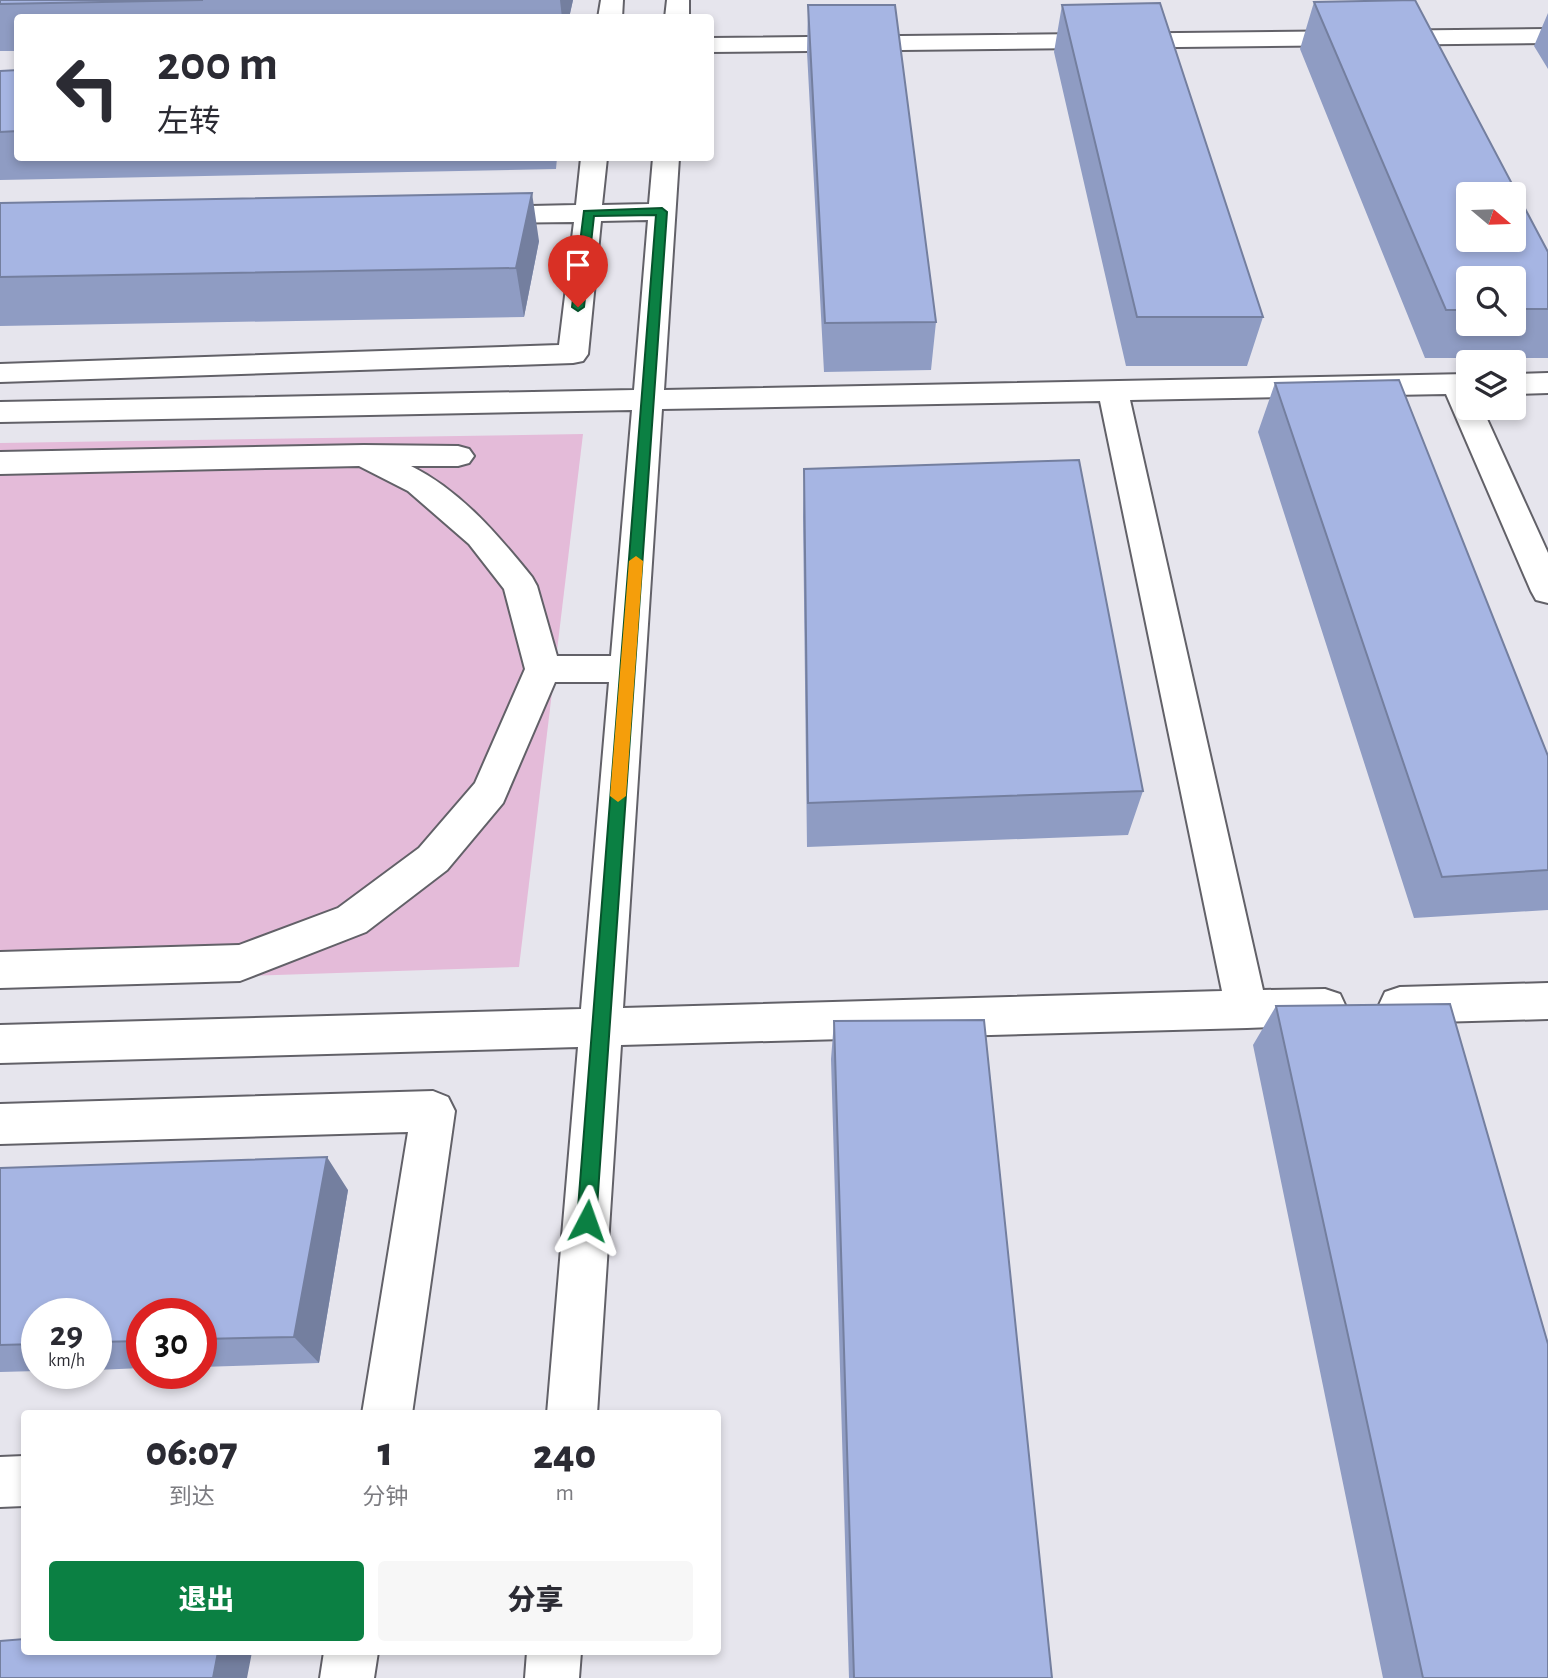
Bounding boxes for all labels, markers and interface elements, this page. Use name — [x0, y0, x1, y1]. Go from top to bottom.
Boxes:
text: 200 m — [157, 40, 278, 89]
icon: left — [42, 42, 133, 133]
text: 左转 — [157, 106, 221, 138]
north arrow — [1456, 182, 1526, 252]
map controls — [1456, 182, 1526, 420]
pin — [548, 235, 608, 307]
icon: arrive — [559, 246, 597, 284]
button: search — [1456, 266, 1526, 336]
button: layers — [1456, 350, 1526, 420]
position arrow — [550, 1184, 624, 1258]
speed limit sign: 30 — [126, 1298, 217, 1389]
text: 29 — [50, 1317, 83, 1352]
text: km/h — [48, 1352, 85, 1370]
text: 06:07 — [146, 1431, 238, 1473]
text: 1 — [378, 1431, 393, 1473]
text: 240 — [533, 1434, 596, 1476]
text: m — [555, 1482, 574, 1505]
text: 到达 — [169, 1486, 215, 1509]
text: 分钟 — [362, 1486, 408, 1509]
button: 退出 — [49, 1561, 364, 1641]
button: 分享 — [378, 1561, 693, 1641]

